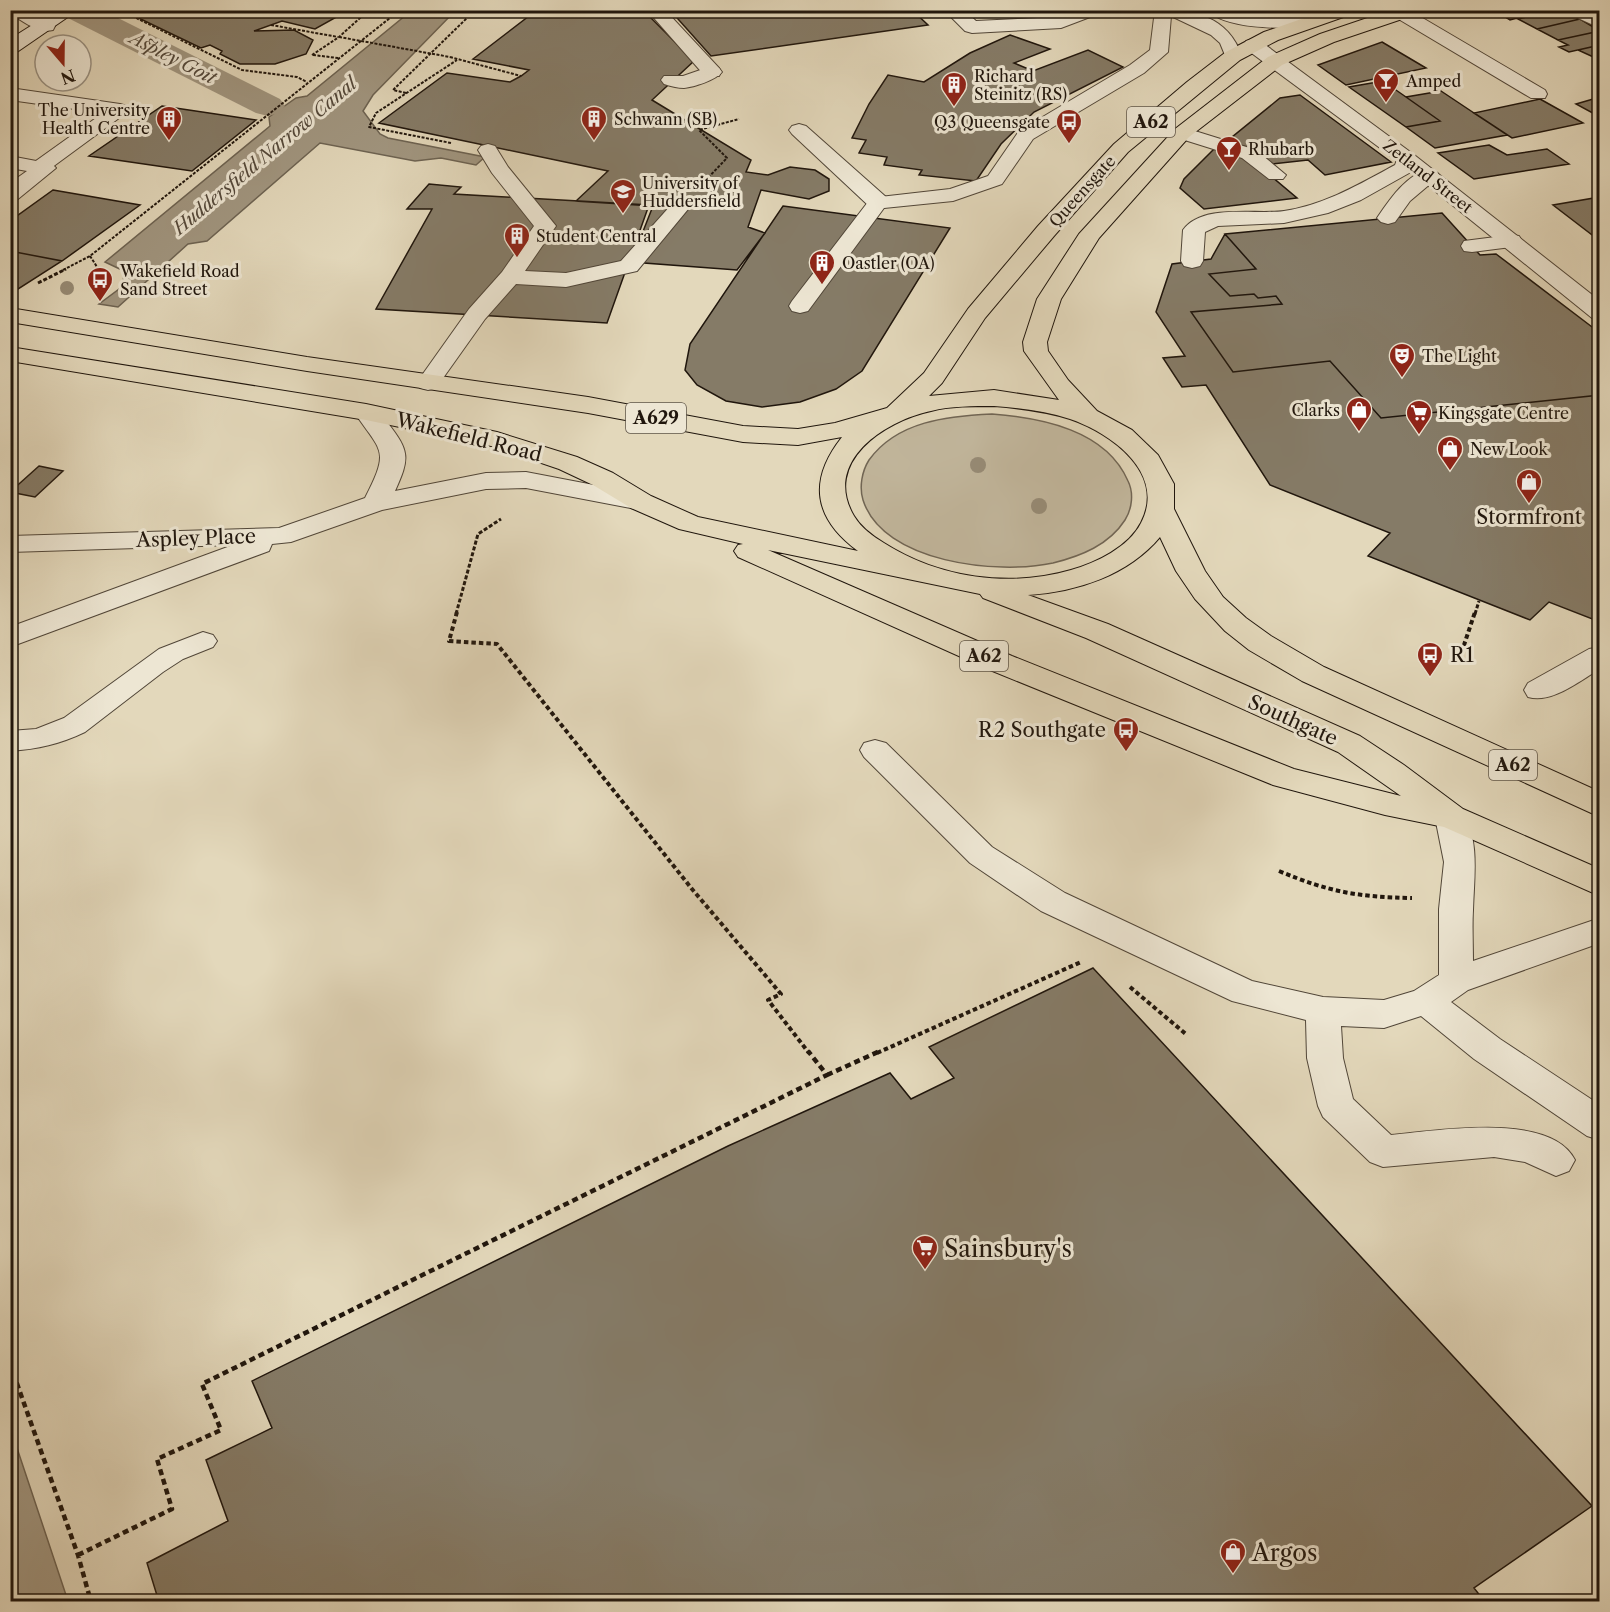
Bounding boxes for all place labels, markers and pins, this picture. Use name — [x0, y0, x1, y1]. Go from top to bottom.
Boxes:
place label: Richard Steinitz (RS) — [974, 66, 1067, 104]
bar icon: Amped — [1371, 66, 1401, 104]
building icon: Richard Steinitz (RS) — [939, 70, 969, 108]
place label: Amped — [1405, 71, 1462, 91]
place label: The University Health Centre — [38, 100, 151, 138]
building icon: The University Health Centre — [154, 104, 184, 142]
building icon: Schwann (SB) — [579, 104, 609, 142]
bus stop icon: Q3 Queensgate — [1054, 107, 1084, 145]
place label: Schwann (SB) — [614, 109, 717, 129]
place label: Q3 Queensgate — [934, 112, 1050, 132]
bar icon: Rhubarb — [1214, 134, 1244, 172]
place label: Rhubarb — [1248, 139, 1314, 159]
place label: University of Huddersfield — [642, 173, 741, 211]
school or university icon: University of Huddersfield — [608, 177, 638, 215]
building icon: Student Central — [502, 221, 532, 259]
place label: Student Central — [536, 226, 657, 246]
building icon: Oastler (OA) — [807, 248, 837, 286]
place label: Oastler (OA) — [842, 253, 935, 273]
place label: Wakefield Road Sand Street — [119, 261, 240, 299]
bus stop icon: Wakefield Road Sand Street — [85, 265, 115, 303]
theatre icon: The Light — [1387, 341, 1417, 379]
place label: The Light — [1422, 346, 1497, 366]
shop icon: Clarks — [1344, 395, 1374, 433]
supermarket icon: Kingsgate Centre — [1404, 398, 1434, 436]
place label: Clarks — [1292, 400, 1340, 420]
place label: Kingsgate Centre — [1438, 403, 1569, 423]
shop icon: New Look — [1435, 434, 1465, 472]
place label: New Look — [1470, 439, 1549, 459]
shop icon: Stormfront — [1514, 467, 1544, 505]
place label: Stormfront — [1476, 505, 1582, 529]
bus stop icon: R1 — [1415, 640, 1445, 678]
place label: R1 — [1450, 643, 1474, 667]
bus stop icon: R2 Southgate — [1111, 715, 1141, 753]
place label: R2 Southgate — [978, 718, 1106, 742]
supermarket icon: Sainsbury's — [910, 1233, 940, 1271]
place label: Sainsbury's — [944, 1234, 1072, 1263]
shop icon: Argos — [1218, 1537, 1248, 1575]
place label: Argos — [1251, 1538, 1318, 1567]

